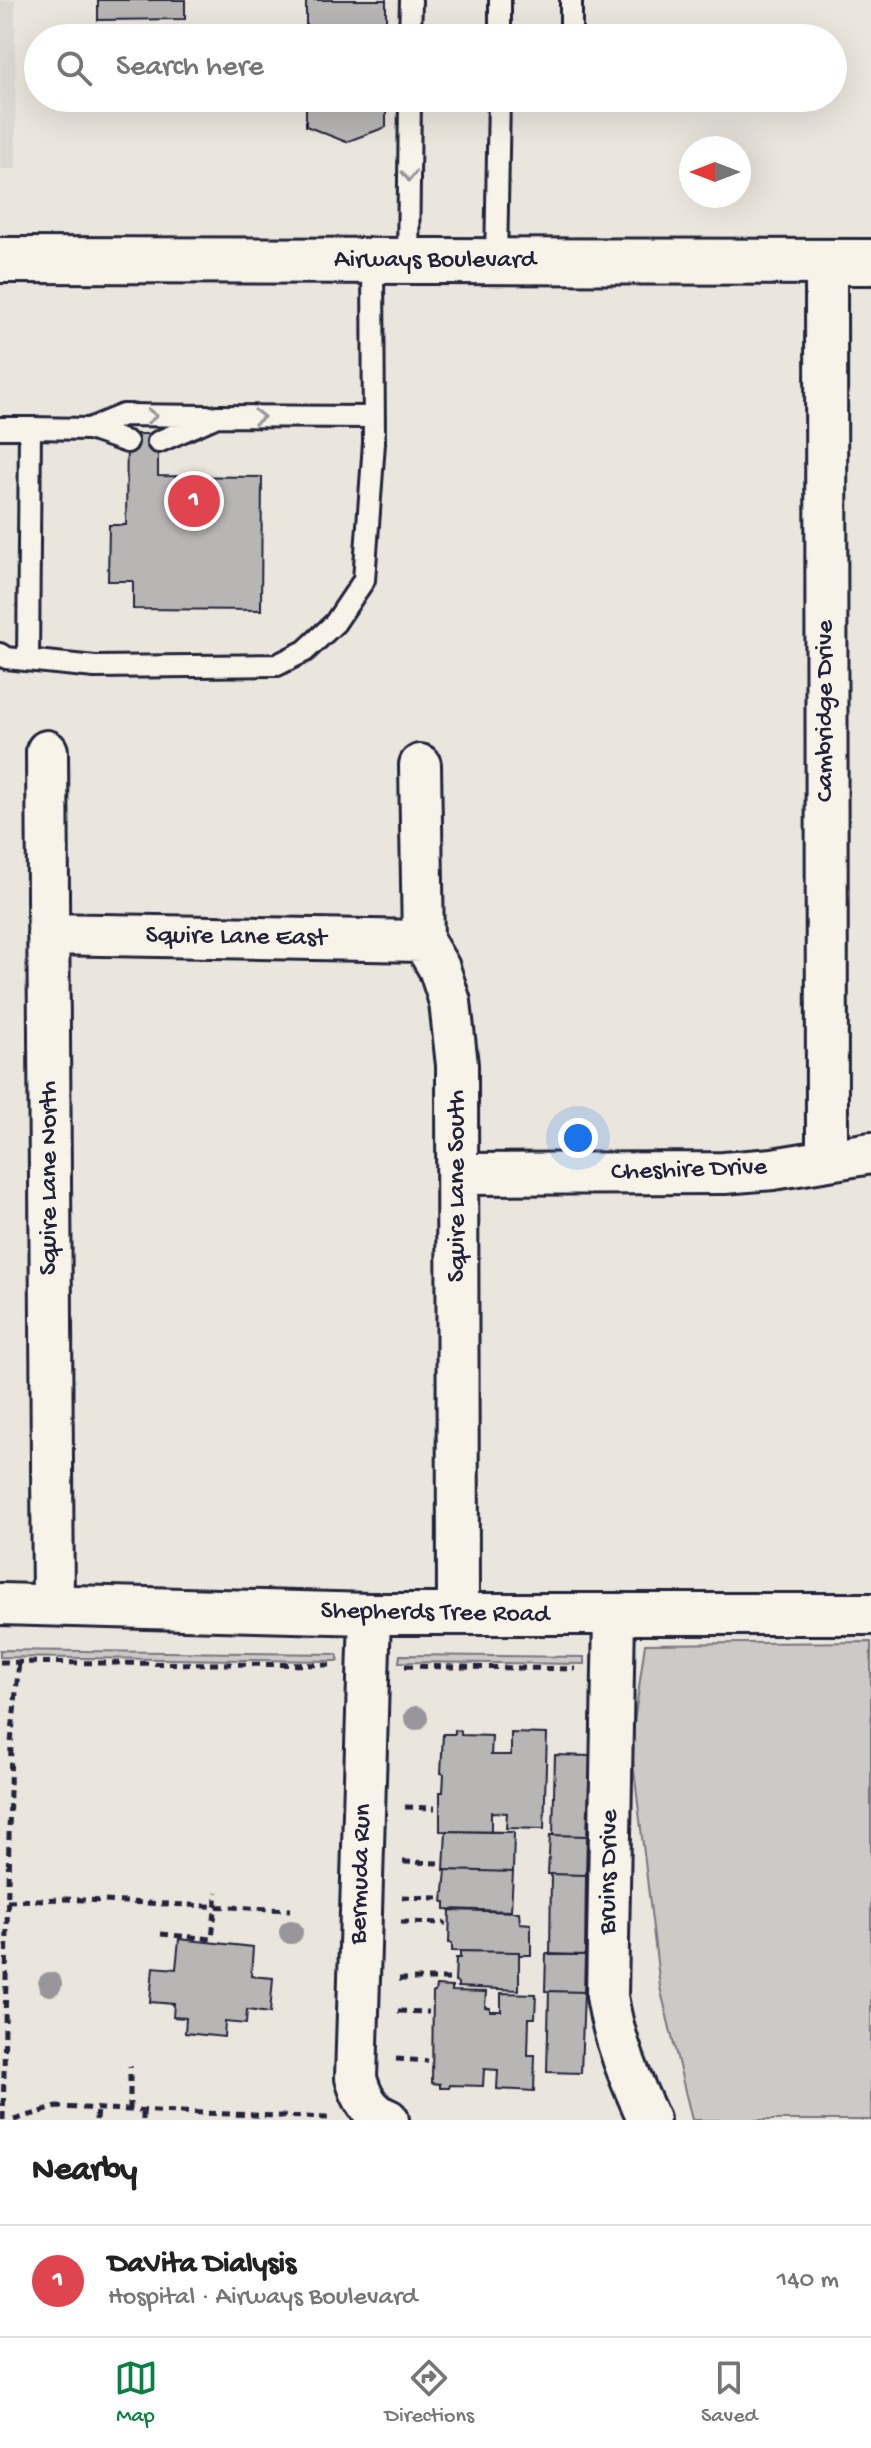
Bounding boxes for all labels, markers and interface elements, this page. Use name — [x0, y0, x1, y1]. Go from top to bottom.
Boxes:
search box — [24, 24, 847, 112]
icon: search — [52, 46, 96, 90]
text: Search here — [116, 51, 264, 86]
north arrow — [679, 136, 751, 208]
one-way arrow — [400, 170, 418, 183]
street label: Airways Boulevard — [334, 246, 538, 277]
one-way arrow — [146, 407, 159, 424]
one-way arrow — [253, 408, 266, 426]
pin: 1 — [168, 471, 220, 531]
street label: Cambridge Drive — [811, 620, 842, 802]
street label: Squire Lane East — [145, 921, 329, 955]
street label: Squire Lane North — [35, 1081, 66, 1275]
street label: Squire Lane South — [443, 1090, 474, 1282]
your location — [558, 1118, 598, 1158]
street label: Cheshire Drive — [610, 1153, 768, 1189]
street label: Shepherds Tree Road — [320, 1597, 551, 1632]
street label: Bermuda Run — [344, 1803, 380, 1946]
street label: Bruins Drive — [593, 1809, 627, 1936]
text: Nearby — [32, 2152, 137, 2192]
text: DaVita Dialysis — [108, 2248, 296, 2283]
text: 1 — [53, 2266, 63, 2297]
text: 140 m — [777, 2266, 839, 2297]
text: Hospital · Airways Boulevard — [108, 2283, 417, 2314]
tab: Map — [114, 2356, 158, 2430]
tab: Directions — [385, 2356, 474, 2430]
tab: Saved — [701, 2356, 757, 2430]

